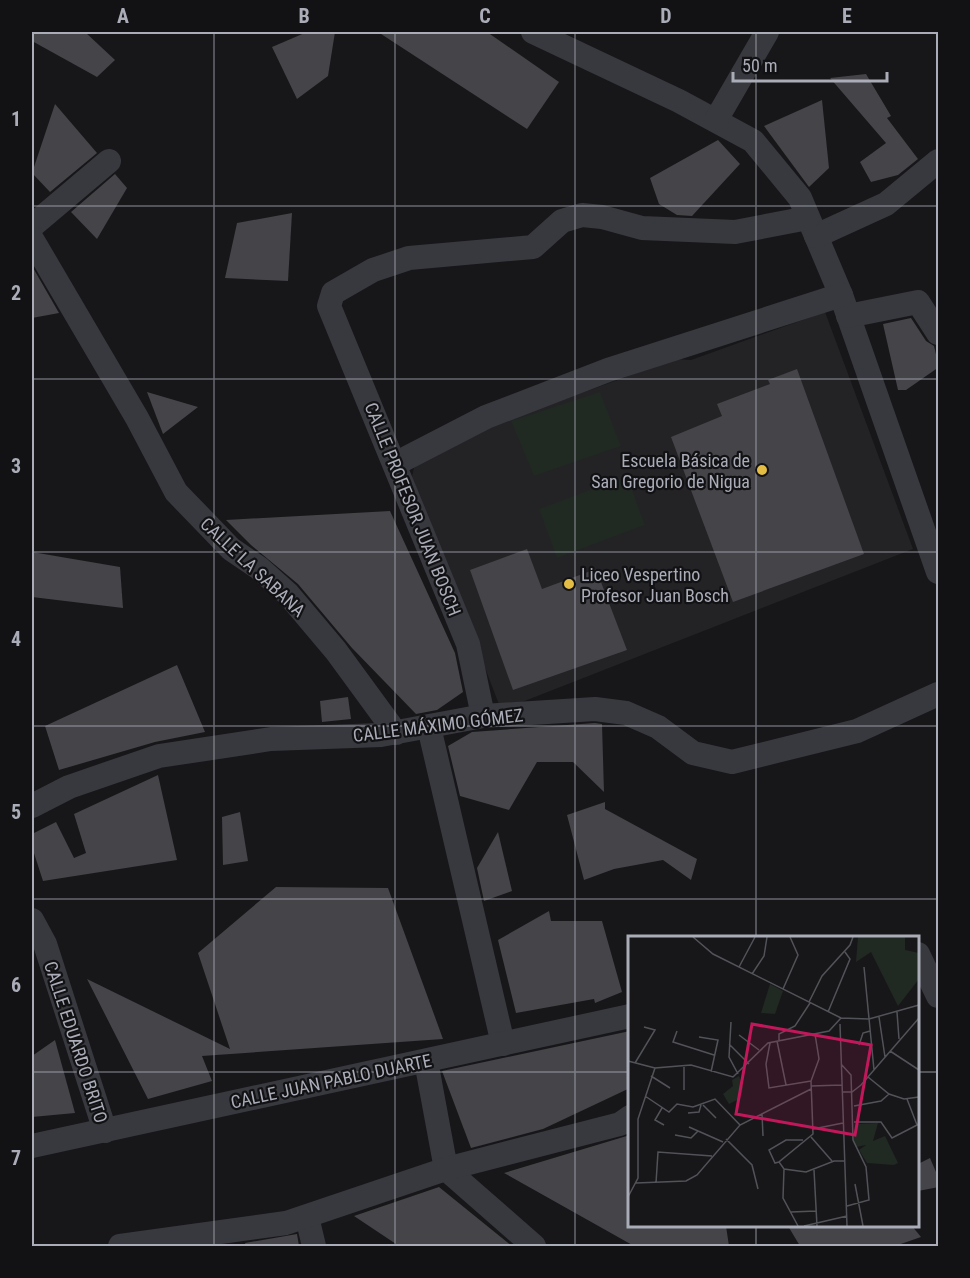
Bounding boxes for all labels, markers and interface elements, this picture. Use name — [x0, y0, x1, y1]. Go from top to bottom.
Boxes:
text: A — [117, 4, 129, 28]
text: B — [298, 4, 310, 28]
text: C — [479, 4, 491, 28]
text: D — [660, 4, 672, 28]
text: E — [842, 4, 852, 28]
scale bar — [733, 45, 888, 83]
text: 50 m — [742, 55, 777, 76]
text: 1 — [11, 107, 21, 131]
text: 2 — [11, 281, 21, 305]
street label: CALLE PROFESOR JUAN BOSCH — [361, 399, 465, 619]
place label: Escuela Básica de San Gregorio de Nigua — [591, 450, 750, 492]
text: 3 — [11, 454, 21, 478]
marker: Escuela Básica de San Gregorio de Nigua — [755, 463, 769, 477]
street label: CALLE LA SABANA — [196, 513, 310, 621]
place label: Liceo Vespertino Profesor Juan Bosch — [581, 564, 729, 606]
marker: Liceo Vespertino Profesor Juan Bosch — [562, 577, 576, 591]
text: 4 — [11, 627, 21, 651]
street label: CALLE MÁXIMO GÓMEZ — [352, 704, 524, 746]
text: 5 — [11, 800, 21, 824]
inset map — [628, 936, 919, 1227]
street label: CALLE EDUARDO BRITO — [40, 959, 112, 1125]
text: 6 — [11, 973, 21, 997]
street label: CALLE JUAN PABLO DUARTE — [229, 1049, 433, 1113]
text: 7 — [11, 1146, 21, 1170]

